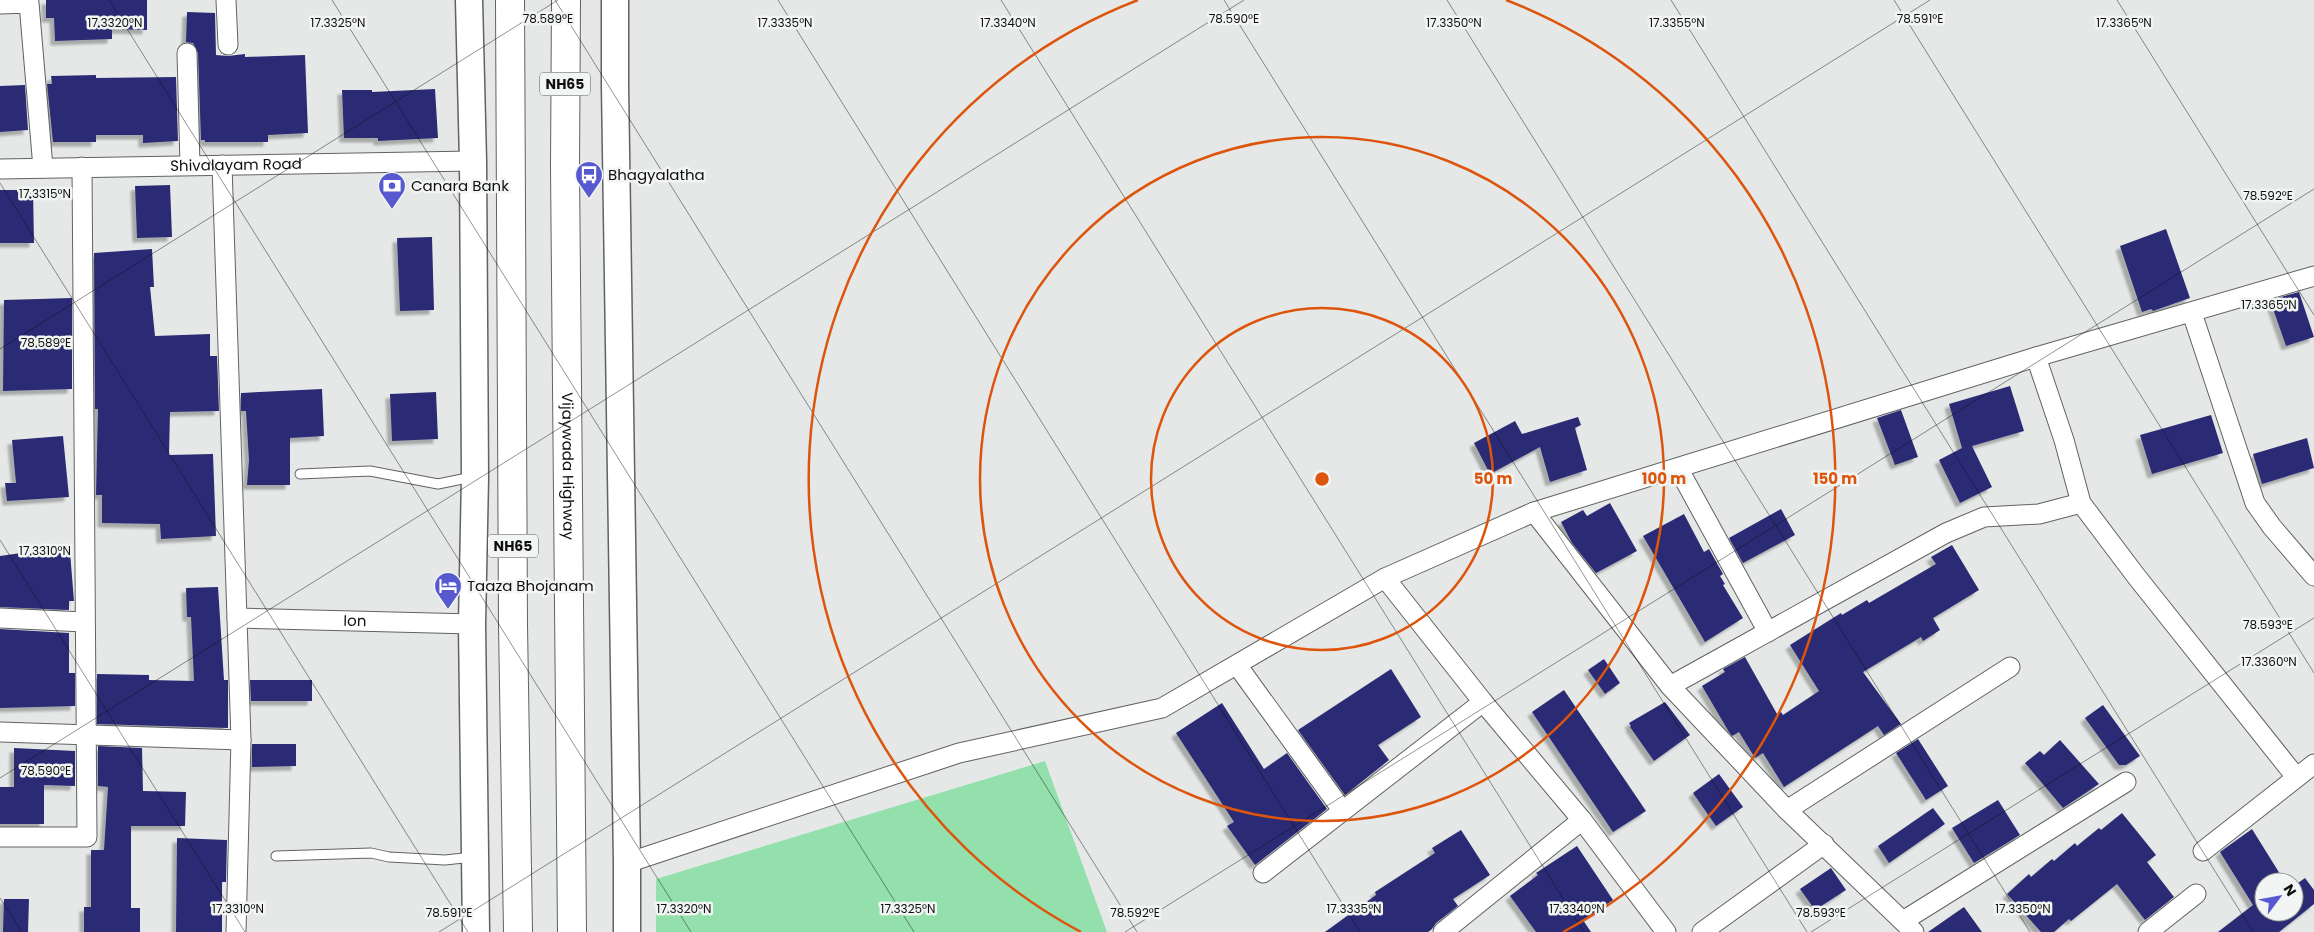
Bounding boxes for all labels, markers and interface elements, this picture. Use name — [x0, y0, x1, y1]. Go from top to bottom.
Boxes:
text: 78.589°E — [523, 10, 573, 27]
text: 78.590°E — [1209, 10, 1259, 27]
text: 78.591°E — [1897, 10, 1943, 27]
text: 17.3320°N — [88, 14, 142, 31]
text: 17.3325°N — [311, 14, 365, 31]
text: 17.3335°N — [757, 14, 813, 31]
text: 17.3340°N — [980, 14, 1036, 31]
text: 17.3350°N — [1426, 14, 1482, 31]
text: 17.3355°N — [1649, 14, 1705, 31]
text: 17.3365°N — [2096, 14, 2152, 31]
road number: NH65 — [540, 72, 590, 96]
street label: Shivalayam Road — [170, 153, 302, 176]
bus stop icon: Bhagyalatha — [574, 160, 604, 199]
place label: Bhagyalatha — [608, 164, 705, 185]
bank icon: Canara Bank — [377, 171, 407, 210]
place label: Canara Bank — [411, 175, 509, 196]
text: 17.3315°N — [19, 185, 71, 202]
text: 78.592°E — [2243, 187, 2293, 204]
text: 17.3365°N — [2241, 296, 2297, 313]
text: 78.589°E — [21, 334, 71, 351]
street label: Vijaywada Highway — [557, 392, 579, 540]
text: 50 m — [1474, 468, 1512, 489]
text: 100 m — [1642, 468, 1686, 489]
text: 150 m — [1813, 468, 1857, 489]
centre of rings — [1313, 470, 1331, 488]
road number: NH65 — [488, 534, 538, 558]
text: 17.3310°N — [19, 542, 71, 559]
hotel icon: Taaza Bhojanam — [433, 571, 463, 610]
place label: Taaza Bhojanam — [467, 575, 594, 596]
street label: Ion — [343, 610, 367, 631]
text: 78.593°E — [2243, 616, 2293, 633]
text: 17.3360°N — [2241, 653, 2297, 670]
text: 78.590°E — [21, 762, 71, 779]
north arrow — [2254, 872, 2304, 922]
text: N — [2279, 880, 2301, 900]
text: 17.3310°N — [212, 900, 264, 917]
text: 17.3320°N — [657, 900, 711, 917]
text: 17.3325°N — [881, 900, 935, 917]
text: 17.3335°N — [1326, 900, 1382, 917]
text: 17.3340°N — [1549, 900, 1605, 917]
text: 17.3350°N — [1995, 900, 2051, 917]
text: 78.591°E — [426, 904, 472, 921]
text: 78.592°E — [1110, 904, 1160, 921]
text: 78.593°E — [1796, 904, 1846, 921]

